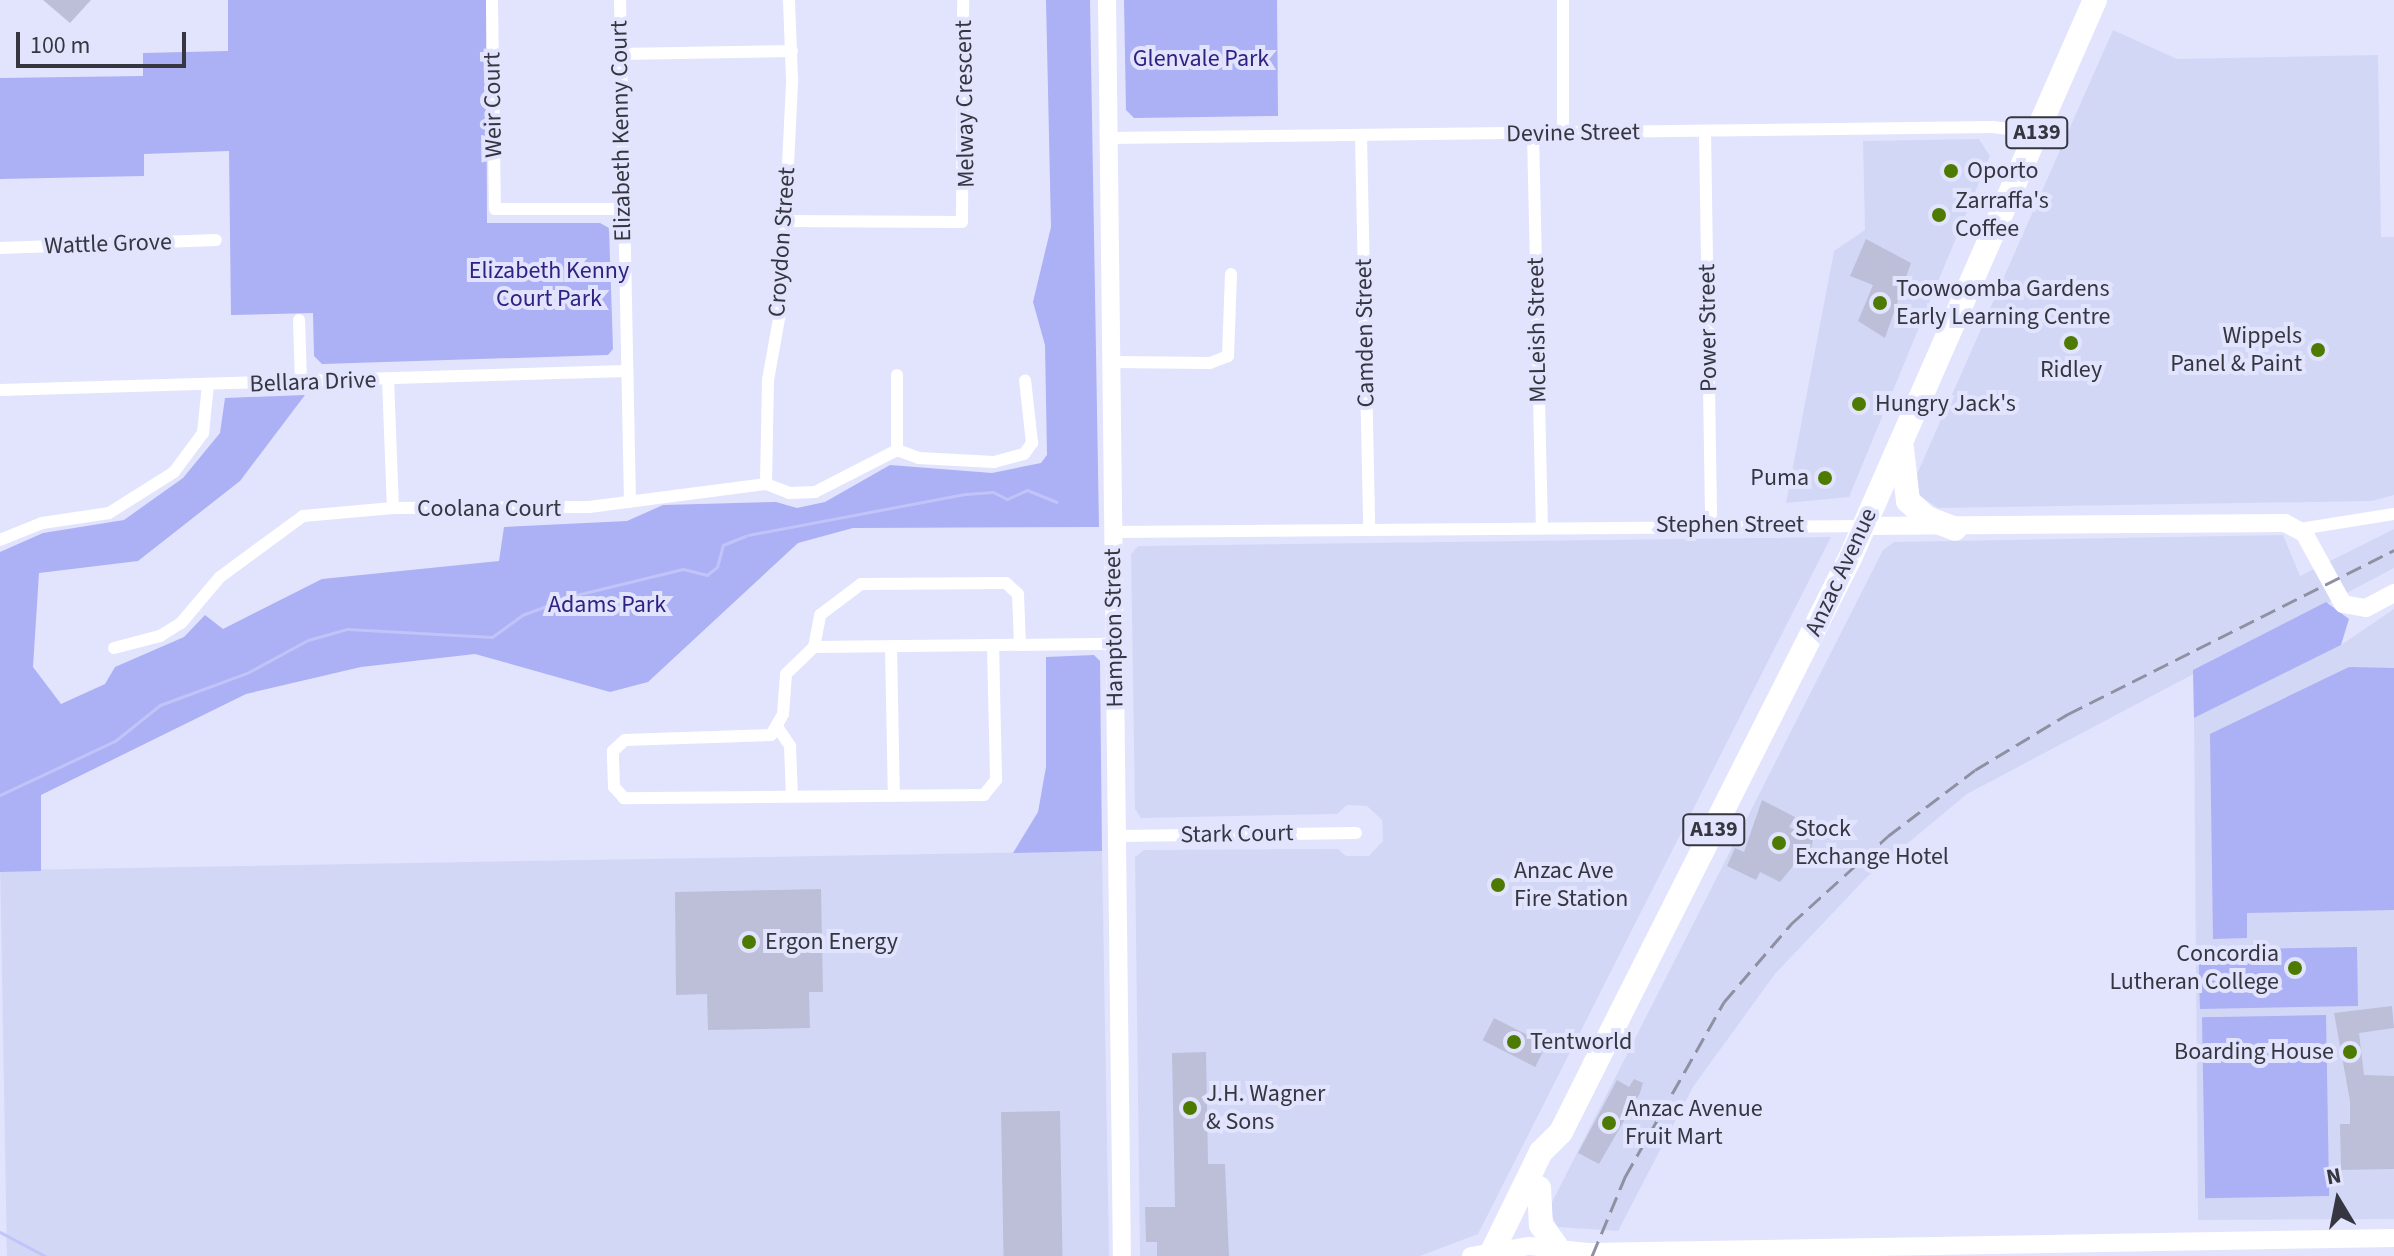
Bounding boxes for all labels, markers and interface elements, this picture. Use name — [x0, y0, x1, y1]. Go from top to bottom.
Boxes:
scale bar — [20, 16, 190, 66]
street label: Elizabeth Kenny Court — [605, 20, 637, 242]
street label: Melway Crescent — [949, 20, 981, 188]
text: 100 m — [30, 28, 90, 63]
park label: Glenvale Park — [1133, 45, 1269, 73]
street label: Weir Court — [478, 52, 508, 158]
road number: A139 — [2005, 115, 2069, 151]
street label: Devine Street — [1506, 117, 1640, 149]
place label: Oporto — [1967, 157, 2038, 185]
marker: Oporto — [1942, 162, 1960, 180]
street label: Croydon Street — [762, 166, 802, 318]
place label: Zarraffa's Coffee — [1955, 187, 2049, 243]
marker: Zarraffa's Coffee — [1930, 206, 1948, 224]
street label: Wattle Grove — [44, 227, 172, 261]
park label: Elizabeth Kenny Court Park — [469, 257, 629, 313]
street label: McLeish Street — [1521, 257, 1553, 403]
street label: Camden Street — [1349, 258, 1381, 408]
street label: Power Street — [1692, 264, 1724, 392]
place label: Toowoomba Gardens Early Learning Centre — [1896, 275, 2110, 331]
marker: Toowoomba Gardens Early Learning Centre — [1871, 294, 1889, 312]
place label: Wippels Panel & Paint — [2170, 322, 2302, 378]
marker: Ridley — [2062, 334, 2080, 352]
marker: Wippels Panel & Paint — [2309, 341, 2327, 359]
place label: Ridley — [2040, 356, 2102, 384]
street label: Bellara Drive — [249, 365, 377, 399]
place label: Hungry Jack's — [1875, 390, 2016, 418]
marker: Hungry Jack's — [1850, 395, 1868, 413]
place label: Puma — [1750, 464, 1809, 492]
marker: Puma — [1816, 469, 1834, 487]
street label: Coolana Court — [417, 495, 561, 523]
street label: Anzac Avenue — [1799, 504, 1883, 640]
street label: Stephen Street — [1656, 511, 1804, 539]
street label: Hampton Street — [1098, 548, 1130, 708]
park label: Adams Park — [548, 591, 666, 619]
road number: A139 — [1682, 812, 1746, 848]
place label: Stock Exchange Hotel — [1795, 815, 1949, 871]
street label: Stark Court — [1180, 819, 1294, 849]
marker: Stock Exchange Hotel — [1770, 834, 1788, 852]
place label: Anzac Ave Fire Station — [1514, 857, 1628, 913]
marker: Anzac Ave Fire Station — [1489, 876, 1507, 894]
place label: Ergon Energy — [765, 928, 898, 956]
marker: Ergon Energy — [740, 933, 758, 951]
place label: Concordia Lutheran College — [2109, 940, 2279, 996]
marker: Concordia Lutheran College — [2286, 959, 2304, 977]
place label: Tentworld — [1530, 1028, 1632, 1056]
marker: Tentworld — [1505, 1033, 1523, 1051]
place label: Boarding House — [2174, 1038, 2334, 1066]
marker: Boarding House — [2341, 1043, 2359, 1061]
place label: J.H. Wagner & Sons — [1206, 1080, 1325, 1136]
place label: Anzac Avenue Fruit Mart — [1625, 1095, 1763, 1151]
marker: J.H. Wagner & Sons — [1181, 1099, 1199, 1117]
marker: Anzac Avenue Fruit Mart — [1600, 1114, 1618, 1132]
text: N — [2324, 1159, 2344, 1193]
north arrow — [2298, 1160, 2378, 1240]

